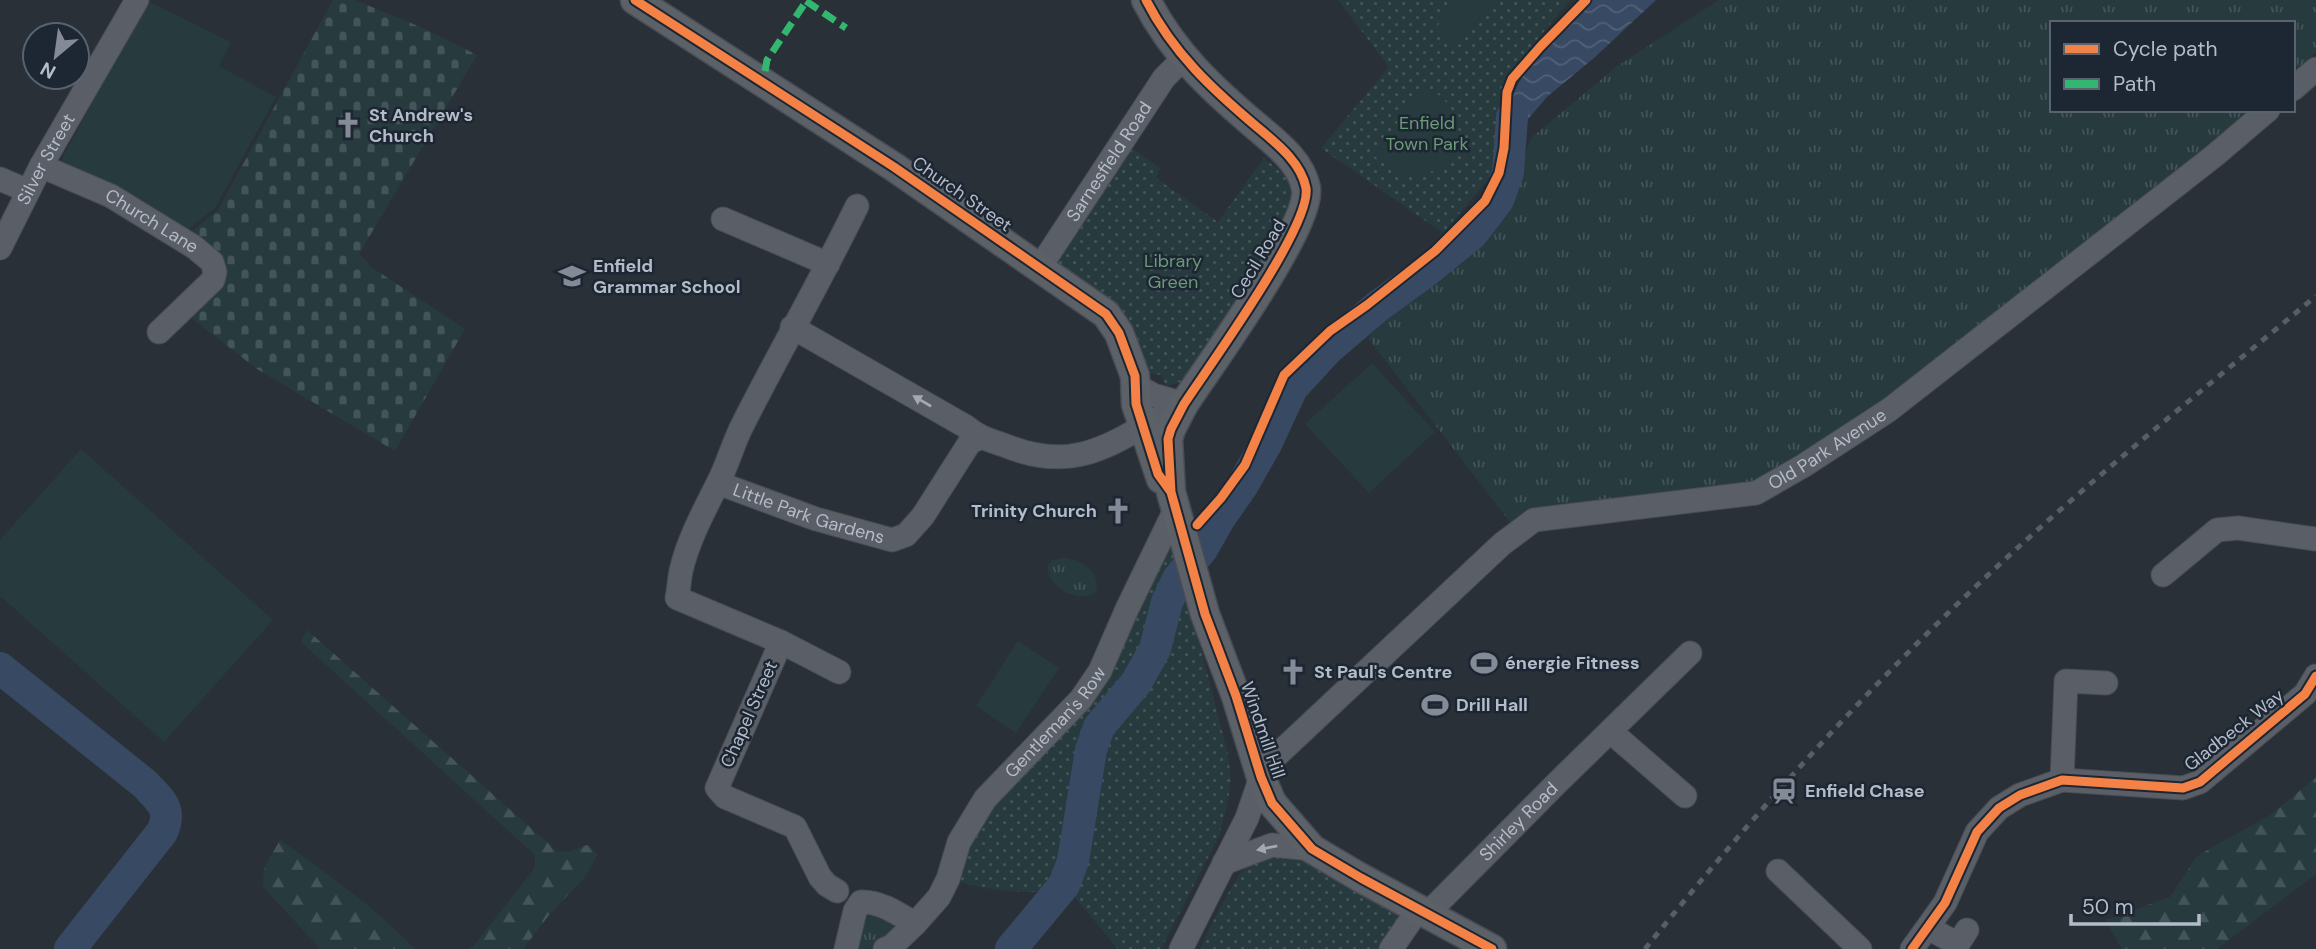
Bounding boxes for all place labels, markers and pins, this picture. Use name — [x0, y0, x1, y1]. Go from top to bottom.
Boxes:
place label: St Andrew's Church — [369, 103, 473, 148]
church icon: St Andrew's Church — [333, 110, 363, 140]
place label: Enfield Grammar School — [593, 254, 741, 299]
school or university icon: Enfield Grammar School — [557, 261, 587, 291]
church icon: Trinity Church — [1103, 496, 1133, 526]
place label: Trinity Church — [971, 499, 1097, 523]
sports icon: énergie Fitness — [1469, 648, 1499, 678]
place label: énergie Fitness — [1505, 651, 1639, 675]
church icon: St Paul's Centre — [1278, 657, 1308, 687]
place label: St Paul's Centre — [1314, 660, 1452, 684]
sports icon: Drill Hall — [1420, 690, 1450, 720]
place label: Drill Hall — [1456, 693, 1528, 717]
station icon: Enfield Chase — [1769, 776, 1799, 806]
place label: Enfield Chase — [1805, 779, 1925, 803]

